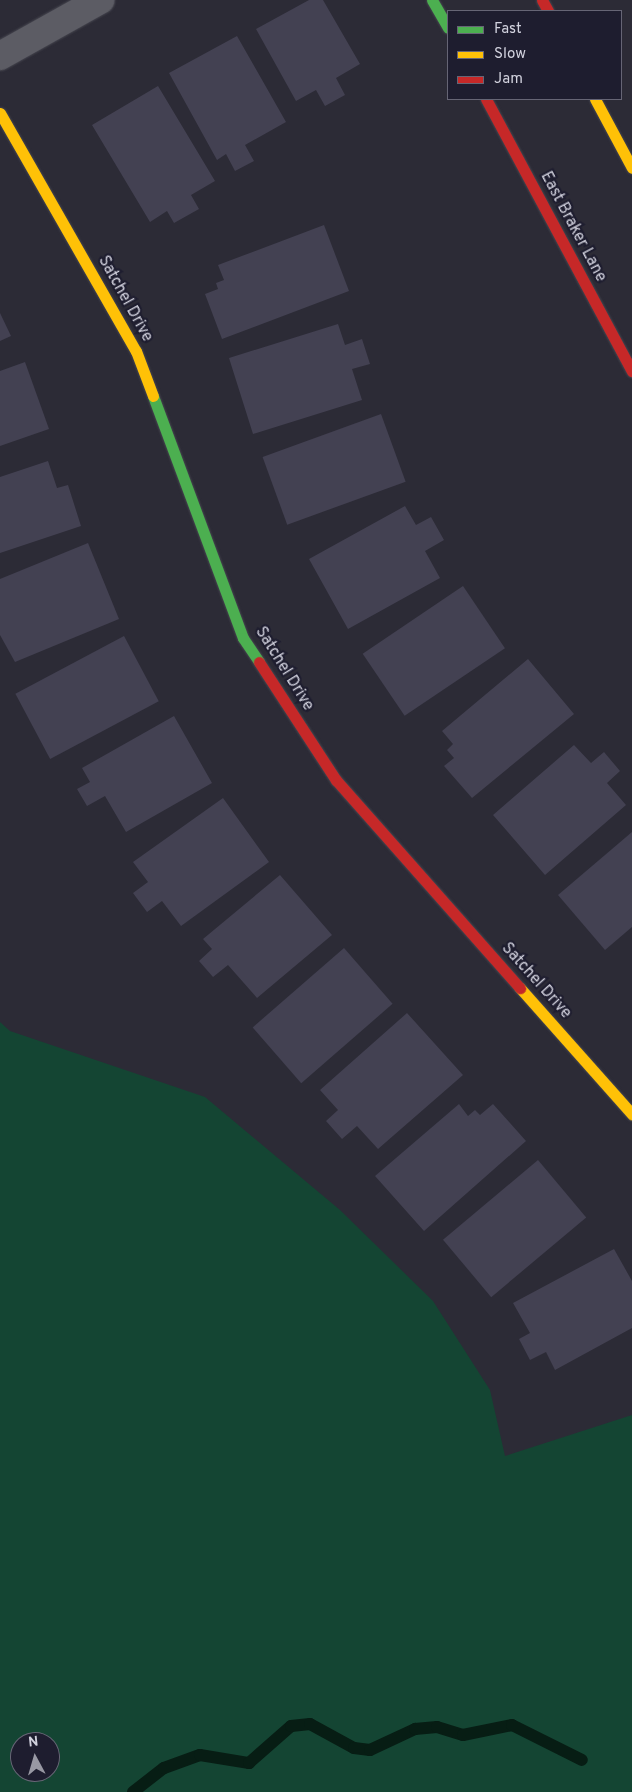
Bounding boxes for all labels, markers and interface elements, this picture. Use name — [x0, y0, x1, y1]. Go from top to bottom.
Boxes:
legend — [447, 10, 622, 100]
text: Fast — [494, 20, 522, 39]
text: Slow — [494, 45, 526, 64]
text: Jam — [494, 70, 523, 89]
street label: East Braker Lane — [536, 169, 610, 285]
street label: Satchel Drive — [93, 253, 157, 345]
street label: Satchel Drive — [251, 623, 317, 715]
street label: Satchel Drive — [497, 939, 575, 1023]
north arrow — [10, 1732, 60, 1782]
text: N — [28, 1734, 39, 1752]

